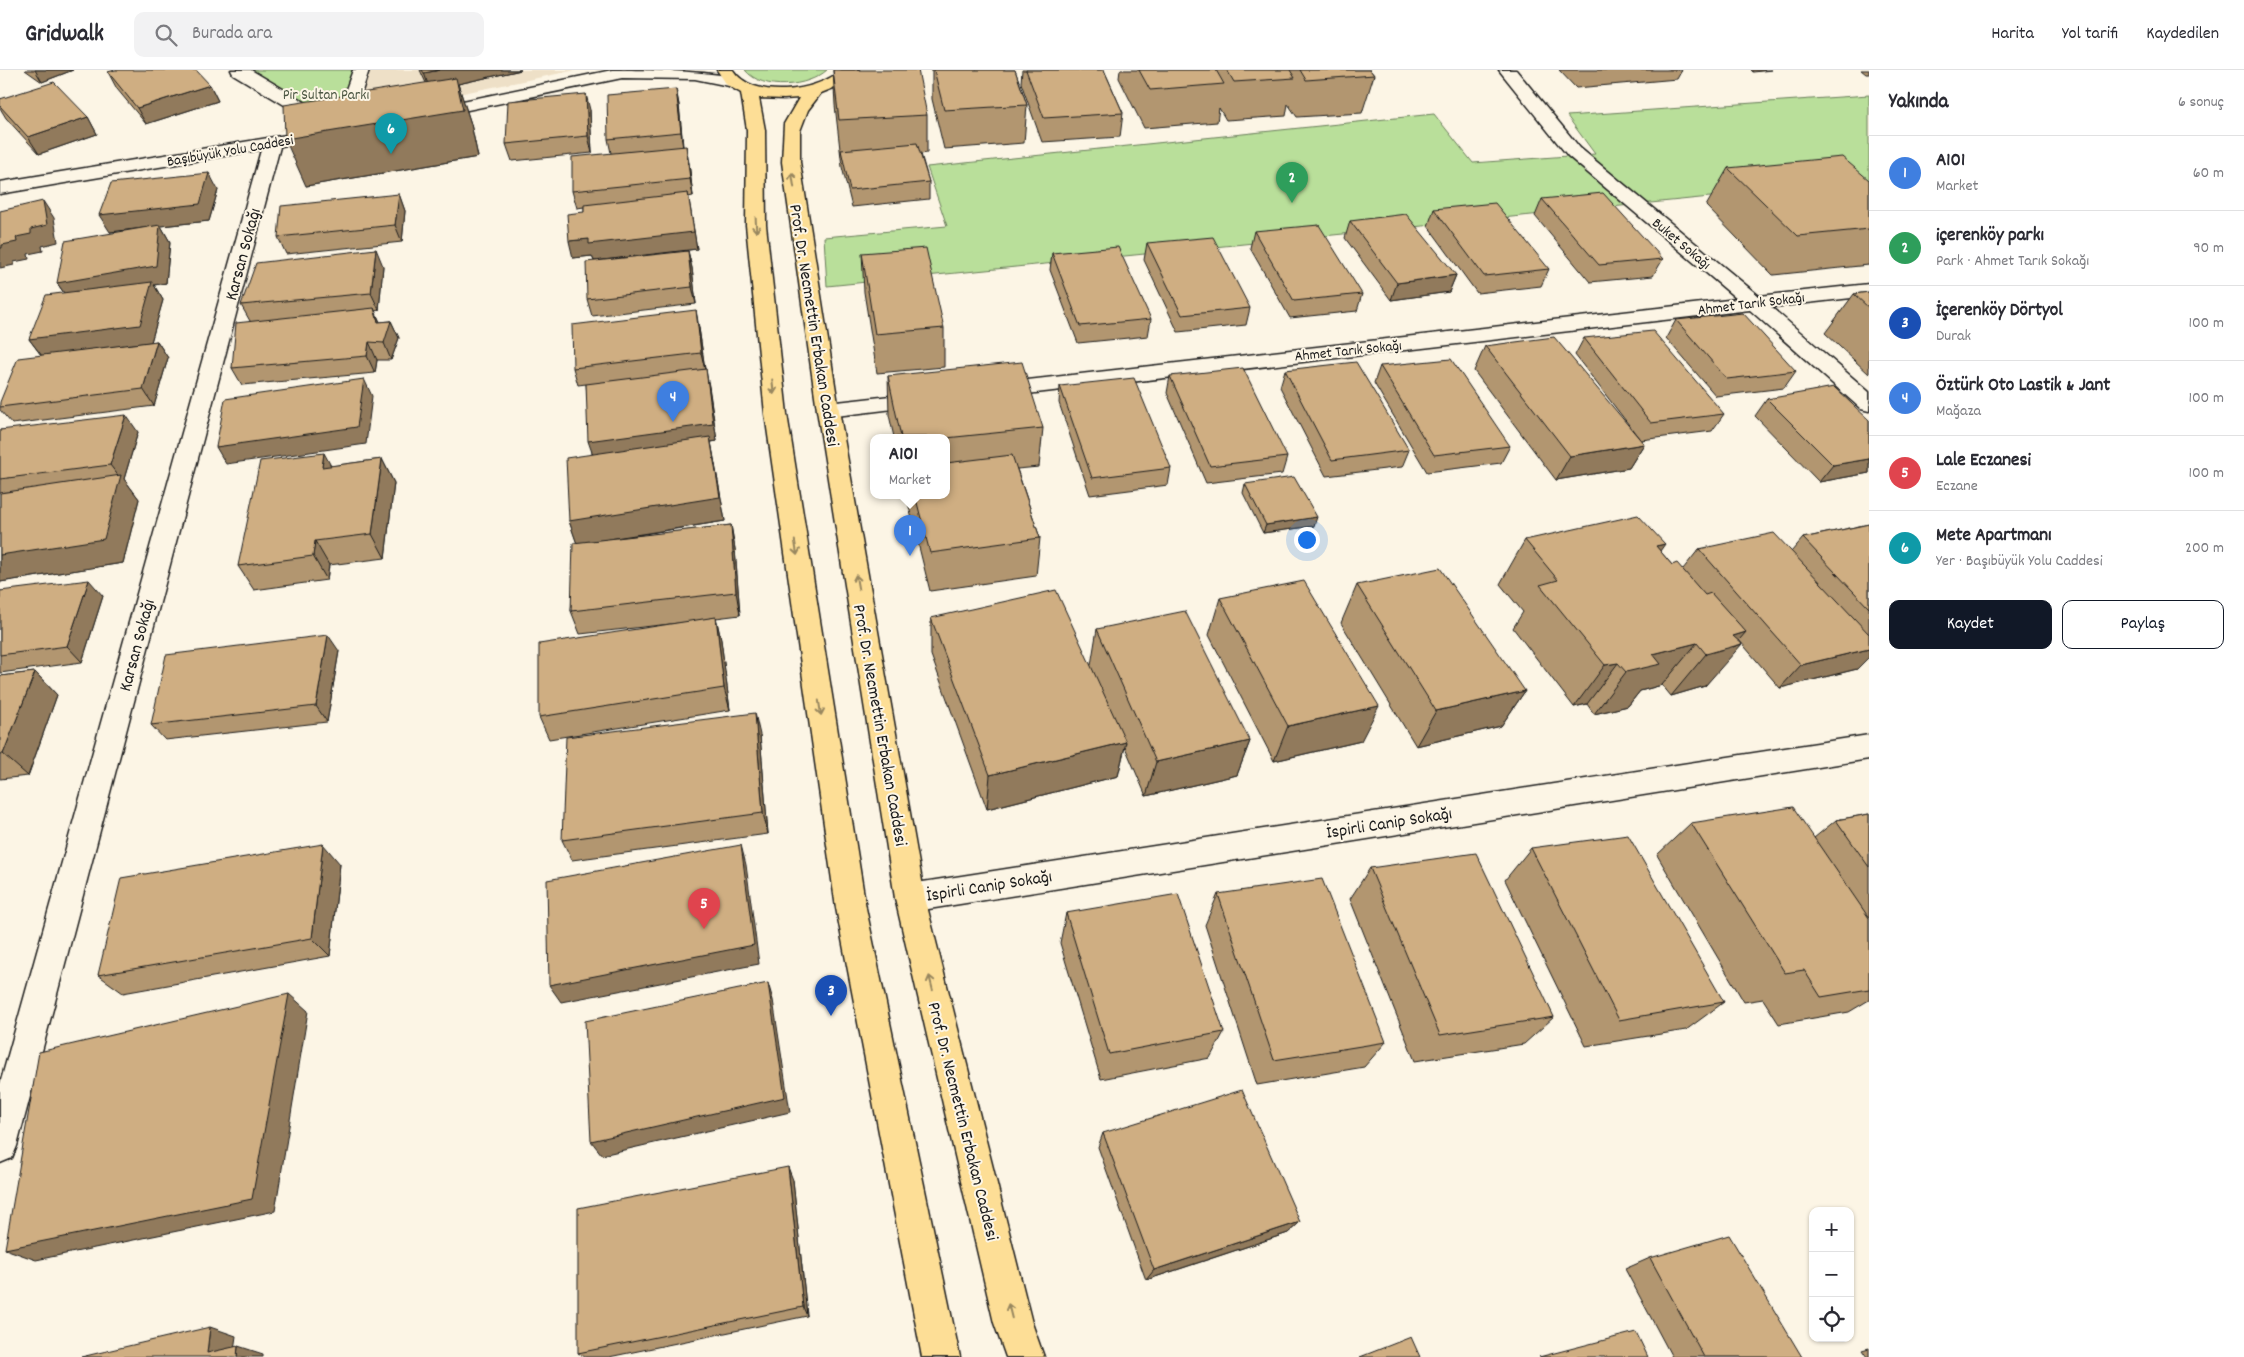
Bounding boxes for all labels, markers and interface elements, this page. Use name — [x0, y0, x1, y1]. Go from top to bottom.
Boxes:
search box — [134, 12, 484, 57]
text: Gridwalk — [25, 18, 104, 52]
icon: search — [152, 21, 180, 49]
text: Burada ara — [192, 21, 272, 48]
text: Harita — [1991, 22, 2034, 47]
text: Yol tarifi — [2062, 22, 2118, 47]
text: Kaydedilen — [2146, 22, 2219, 47]
park label: Pir Sultan Parkı — [283, 85, 369, 107]
text: Yakında — [1889, 88, 1948, 118]
text: 6 sonuç — [2178, 91, 2224, 114]
pin: 6 — [375, 113, 407, 154]
street label: Başıbüyük Yolu Caddesi — [165, 130, 296, 174]
text: A101 — [1936, 148, 1965, 175]
pin: 2 — [1276, 162, 1308, 203]
text: 1 — [1903, 162, 1907, 185]
text: 60 m — [2193, 162, 2224, 185]
one-way arrow — [788, 172, 798, 188]
text: Market — [1936, 175, 1978, 198]
street label: Prof. Dr. Necmettin Erbakan Caddesi — [781, 202, 844, 448]
street label: Karsan Sokağı — [220, 206, 269, 304]
street label: Buket Sokağı — [1646, 213, 1715, 276]
one-way arrow — [752, 217, 761, 233]
text: içerenköy parkı — [1936, 223, 2044, 250]
text: 2 — [1902, 237, 1909, 260]
text: 90 m — [2193, 237, 2224, 260]
text: Park · Ahmet Tarık Sokağı — [1936, 250, 2089, 273]
street label: Ahmet Tarık Sokağı — [1696, 287, 1806, 322]
text: İçerenköy Dörtyol — [1936, 298, 2063, 325]
text: 3 — [1901, 312, 1909, 335]
text: 100 m — [2188, 312, 2224, 335]
text: Durak — [1936, 325, 1971, 348]
street label: Ahmet Tarık Sokağı — [1294, 335, 1403, 369]
text: Öztürk Oto Lastik & Jant — [1936, 373, 2110, 400]
one-way arrow — [768, 379, 778, 395]
pin: 4 — [657, 381, 689, 422]
text: 4 — [1902, 387, 1908, 410]
text: 100 m — [2188, 387, 2224, 410]
text: Mağaza — [1936, 400, 1981, 423]
popup — [870, 434, 950, 499]
text: A101 — [889, 442, 918, 469]
text: Lale Eczanesi — [1936, 448, 2031, 475]
text: 5 — [1901, 462, 1909, 485]
text: 100 m — [2188, 462, 2224, 485]
text: Market — [889, 469, 931, 492]
text: Eczane — [1936, 475, 1978, 498]
pin: 1 — [894, 515, 926, 556]
text: Mete Apartmanı — [1936, 523, 2052, 550]
your location — [1294, 527, 1320, 553]
text: 6 — [1901, 537, 1909, 560]
text: 200 m — [2185, 537, 2224, 560]
one-way arrow — [791, 539, 801, 555]
text: Yer · Başıbüyük Yolu Caddesi — [1936, 550, 2103, 573]
one-way arrow — [851, 574, 861, 590]
street label: Karsan Sokağı — [114, 597, 163, 695]
button: Kaydet — [1889, 600, 2052, 649]
button: Paylaş — [2062, 600, 2224, 649]
street label: Prof. Dr. Necmettin Erbakan Caddesi — [845, 603, 912, 848]
one-way arrow — [816, 700, 826, 716]
street label: İspirli Canip Sokağı — [1325, 802, 1454, 847]
street label: İspirli Canip Sokağı — [925, 865, 1054, 910]
pin: 5 — [688, 888, 720, 929]
pin: 3 — [815, 975, 847, 1016]
one-way arrow — [925, 975, 935, 991]
street label: Prof. Dr. Necmettin Erbakan Caddesi — [920, 1000, 1003, 1244]
map controls — [1809, 1207, 1854, 1342]
button: + — [1809, 1207, 1854, 1252]
button: − — [1809, 1252, 1854, 1297]
button: locate — [1809, 1297, 1854, 1342]
one-way arrow — [1005, 1303, 1014, 1319]

